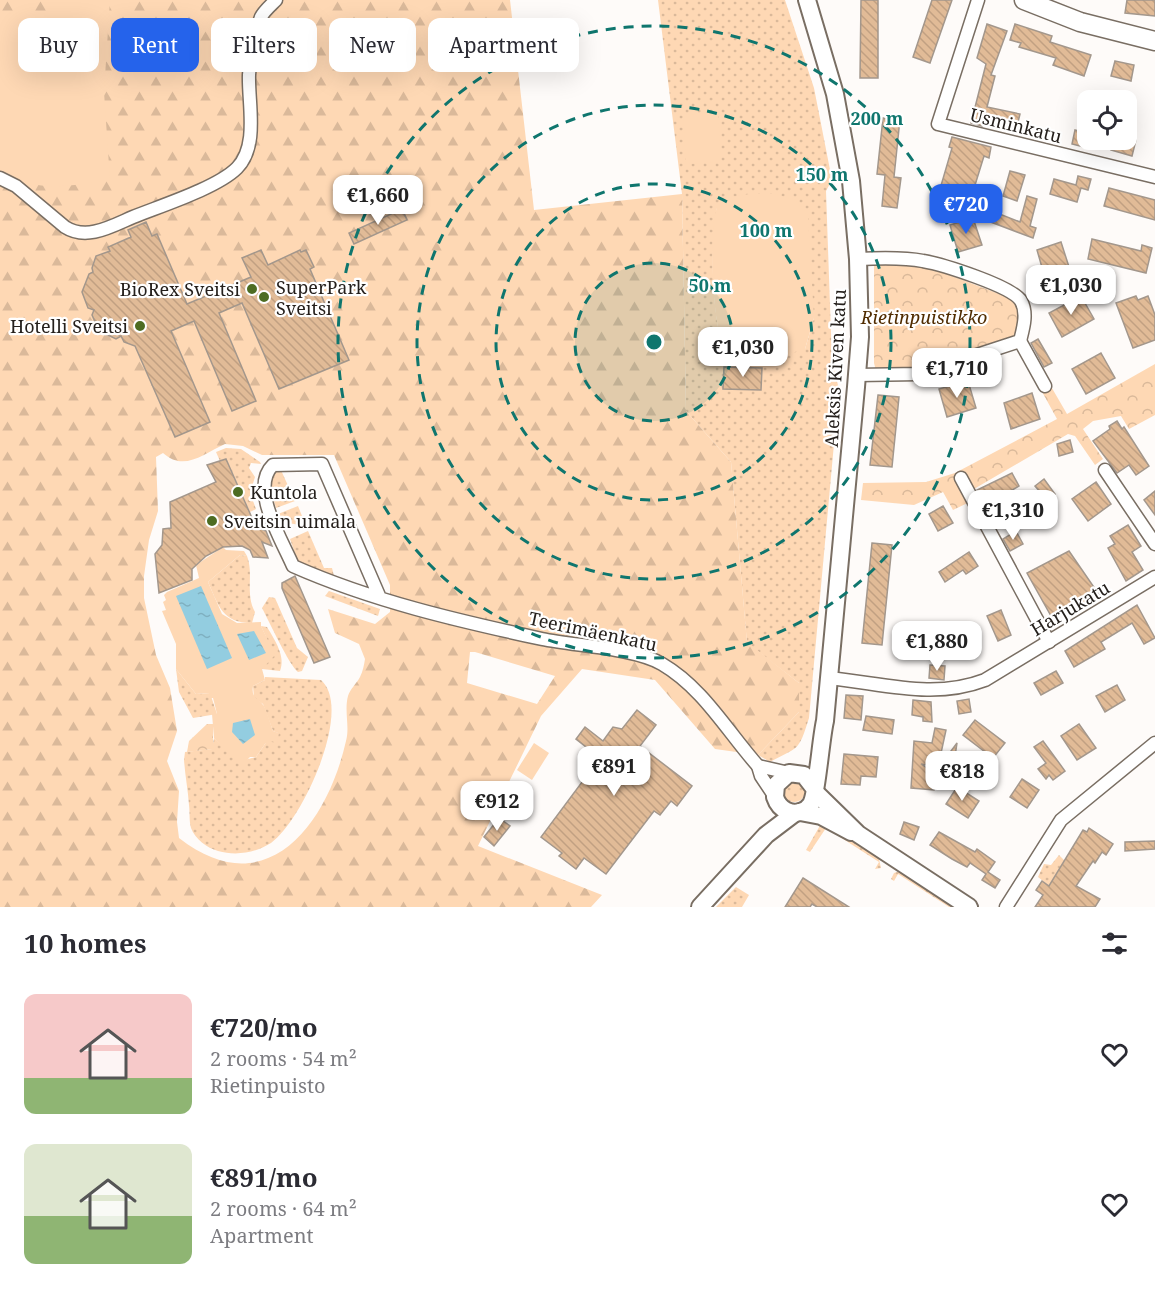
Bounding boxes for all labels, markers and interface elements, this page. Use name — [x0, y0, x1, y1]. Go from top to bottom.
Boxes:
chip: Buy — [18, 18, 99, 72]
chip: Rent — [111, 18, 199, 72]
chip: Filters — [211, 18, 317, 72]
chip: New — [329, 18, 416, 72]
chip: Apartment — [428, 18, 579, 72]
map controls — [1077, 90, 1137, 150]
button: locate — [1077, 90, 1137, 150]
street label: Usminkatu — [968, 102, 1065, 148]
text: 200 m — [851, 106, 904, 130]
text: 150 m — [796, 162, 849, 186]
pin: €1,660 — [329, 175, 427, 226]
text: €1,660 — [347, 181, 409, 208]
pin: €720 — [930, 184, 1002, 235]
text: €720 — [943, 190, 989, 217]
text: 100 m — [740, 218, 793, 242]
pin: €1,030 — [1022, 265, 1120, 316]
text: €1,030 — [1040, 271, 1102, 298]
text: 50 m — [689, 273, 732, 297]
place label: SuperPark Sveitsi — [276, 275, 367, 320]
place label: BioRex Sveitsi — [120, 277, 240, 301]
marker: BioRex Sveitsi — [245, 282, 259, 296]
street label: Aleksis Kiven katu — [819, 288, 851, 448]
marker: SuperPark Sveitsi — [257, 290, 271, 304]
park label: Rietinpuistikko — [860, 305, 987, 329]
place label: Hotelli Sveitsi — [10, 314, 128, 338]
marker: Hotelli Sveitsi — [133, 319, 147, 333]
pin: €1,030 — [694, 327, 792, 378]
centre of rings — [644, 332, 664, 352]
text: €1,030 — [712, 333, 774, 360]
pin: €1,710 — [908, 348, 1006, 399]
text: €1,710 — [926, 354, 988, 381]
place label: Kuntola — [250, 480, 318, 504]
marker: Kuntola — [231, 485, 245, 499]
pin: €1,310 — [964, 490, 1062, 541]
text: €1,310 — [982, 496, 1044, 523]
place label: Sveitsin uimala — [224, 509, 356, 533]
marker: Sveitsin uimala — [205, 514, 219, 528]
street label: Harjukatu — [1026, 575, 1114, 641]
street label: Teerimäenkatu — [527, 606, 660, 656]
pin: €1,880 — [888, 621, 986, 672]
text: €1,880 — [906, 627, 968, 654]
pin: €891 — [578, 746, 650, 797]
pin: €818 — [926, 751, 998, 802]
text: €891 — [591, 752, 637, 779]
text: €818 — [939, 757, 985, 784]
pin: €912 — [461, 781, 533, 832]
text: €912 — [474, 787, 520, 814]
text: 10 homes — [24, 925, 146, 961]
icon: filters — [1098, 927, 1131, 960]
text: €720/mo — [210, 1009, 318, 1045]
icon: home — [72, 1018, 144, 1090]
icon: heart — [1098, 1038, 1131, 1071]
text: 2 rooms · 54 m² — [210, 1045, 357, 1072]
text: Rietinpuisto — [210, 1072, 326, 1099]
text: €891/mo — [210, 1159, 318, 1195]
icon: home — [72, 1168, 144, 1240]
icon: heart — [1098, 1188, 1131, 1221]
text: 2 rooms · 64 m² — [210, 1195, 357, 1222]
text: Apartment — [210, 1222, 314, 1249]

